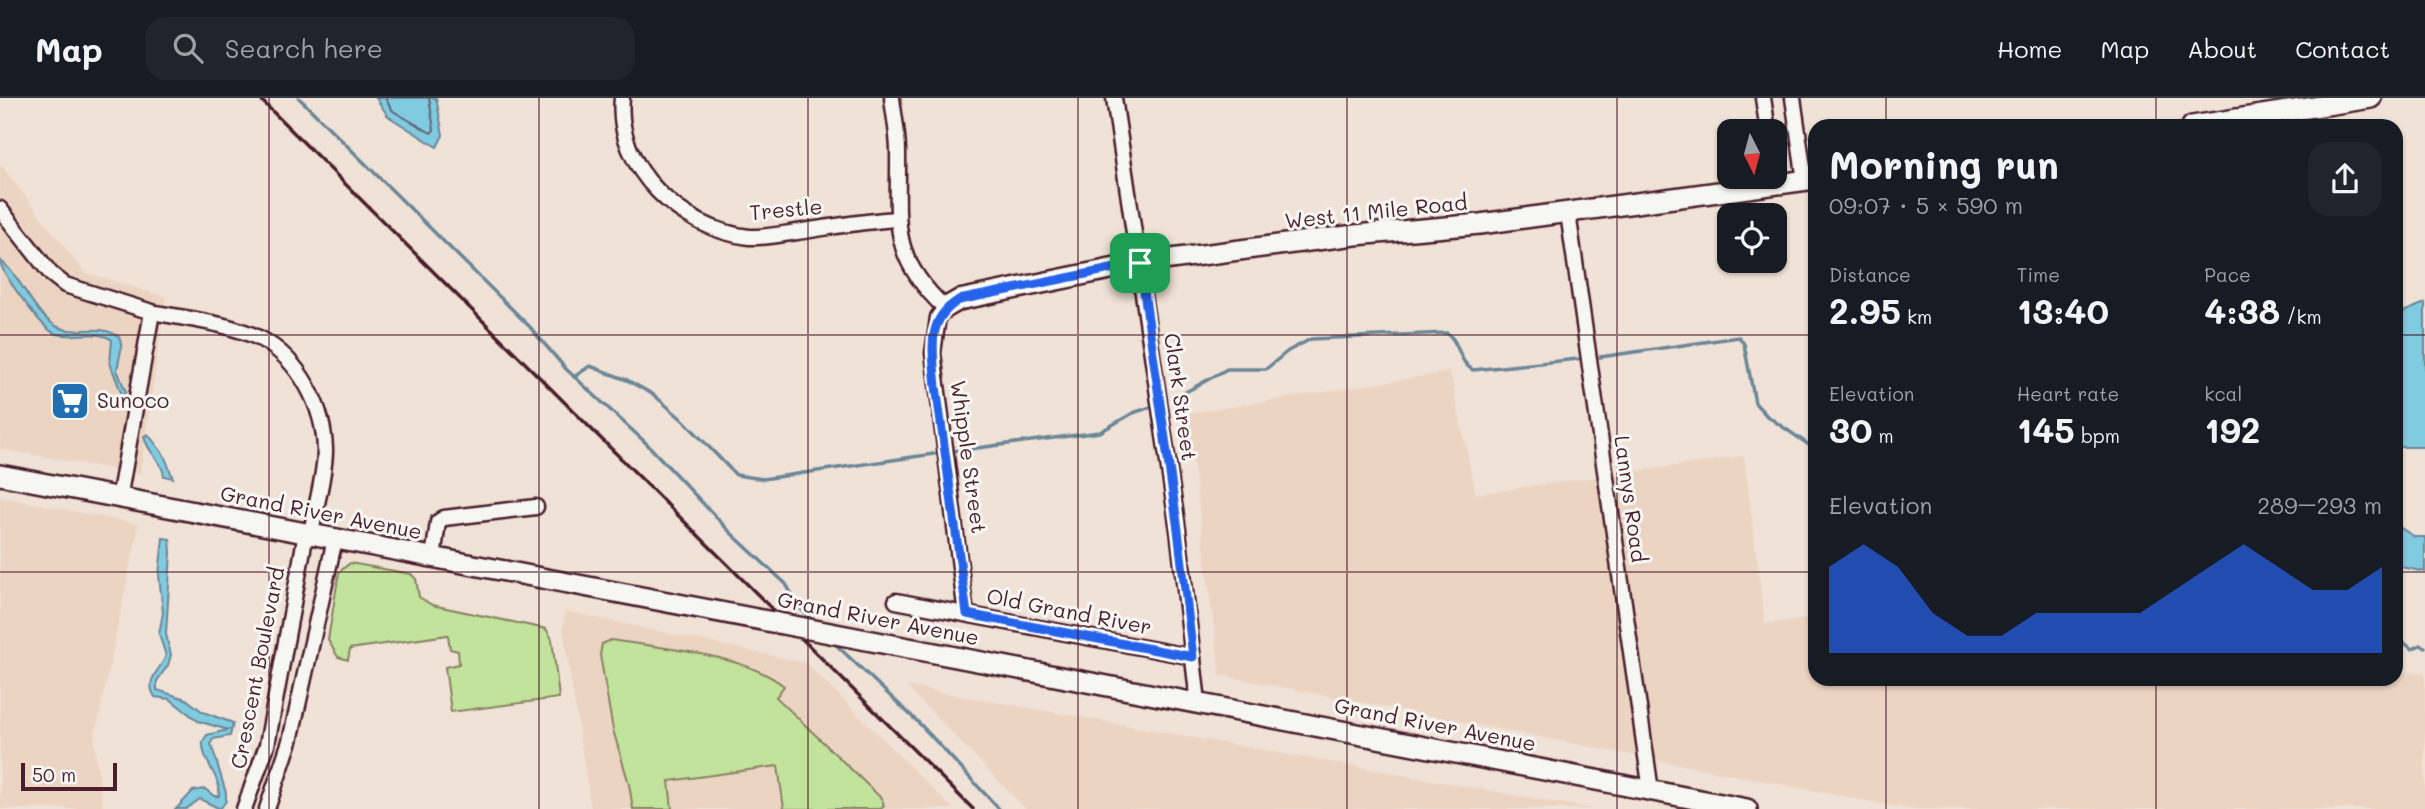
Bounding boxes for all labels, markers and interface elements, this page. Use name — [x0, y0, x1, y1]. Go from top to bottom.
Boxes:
search box — [145, 17, 635, 80]
text: Map — [35, 27, 103, 70]
icon: search — [169, 29, 207, 67]
text: Search here — [225, 31, 383, 65]
text: Home — [1997, 33, 2062, 64]
text: Map — [2100, 33, 2149, 64]
text: About — [2187, 33, 2257, 64]
text: Contact — [2295, 33, 2390, 64]
north arrow — [1717, 119, 1787, 189]
map controls — [1717, 119, 1787, 273]
text: Morning run — [1829, 139, 2059, 189]
button: share — [2308, 142, 2382, 216]
street label: West 11 Mile Road — [1283, 187, 1469, 234]
text: 09:07 · 5 × 590 m — [1829, 190, 2023, 220]
street label: Trestle — [748, 192, 823, 225]
button: locate — [1717, 203, 1787, 273]
pin — [1110, 233, 1170, 293]
icon: arrive — [1121, 244, 1159, 282]
text: Distance — [1829, 262, 1911, 287]
text: Time — [2017, 262, 2060, 287]
text: Pace — [2204, 262, 2251, 287]
text: 2.95 — [1829, 287, 1901, 333]
text: 13:40 — [2017, 287, 2109, 333]
text: 4:38 — [2204, 287, 2280, 333]
text: km — [1901, 304, 1932, 329]
text: /km — [2280, 304, 2322, 329]
street label: Clark Street — [1159, 331, 1204, 462]
street label: Whipple Street — [945, 378, 994, 535]
supermarket icon: Sunoco — [49, 380, 91, 422]
text: Elevation — [1829, 381, 1914, 406]
text: Heart rate — [2017, 381, 2119, 406]
text: kcal — [2204, 381, 2242, 406]
place label: Sunoco — [97, 386, 169, 413]
text: 30 — [1829, 406, 1873, 452]
text: 145 — [2017, 406, 2075, 452]
text: 192 — [2204, 406, 2260, 452]
text: m — [1873, 423, 1894, 448]
text: bpm — [2075, 423, 2120, 448]
street label: Lannys Road — [1609, 434, 1654, 564]
street label: Grand River Avenue — [218, 479, 424, 544]
text: Elevation — [1829, 490, 1932, 520]
text: 289–293 m — [2257, 490, 2382, 520]
street label: Crescent Boulevard — [224, 565, 289, 771]
street label: Old Grand River — [985, 581, 1154, 640]
street label: Grand River Avenue — [775, 585, 981, 650]
street label: Grand River Avenue — [1332, 691, 1538, 756]
scale bar — [21, 760, 117, 792]
text: 50 m — [32, 762, 76, 787]

